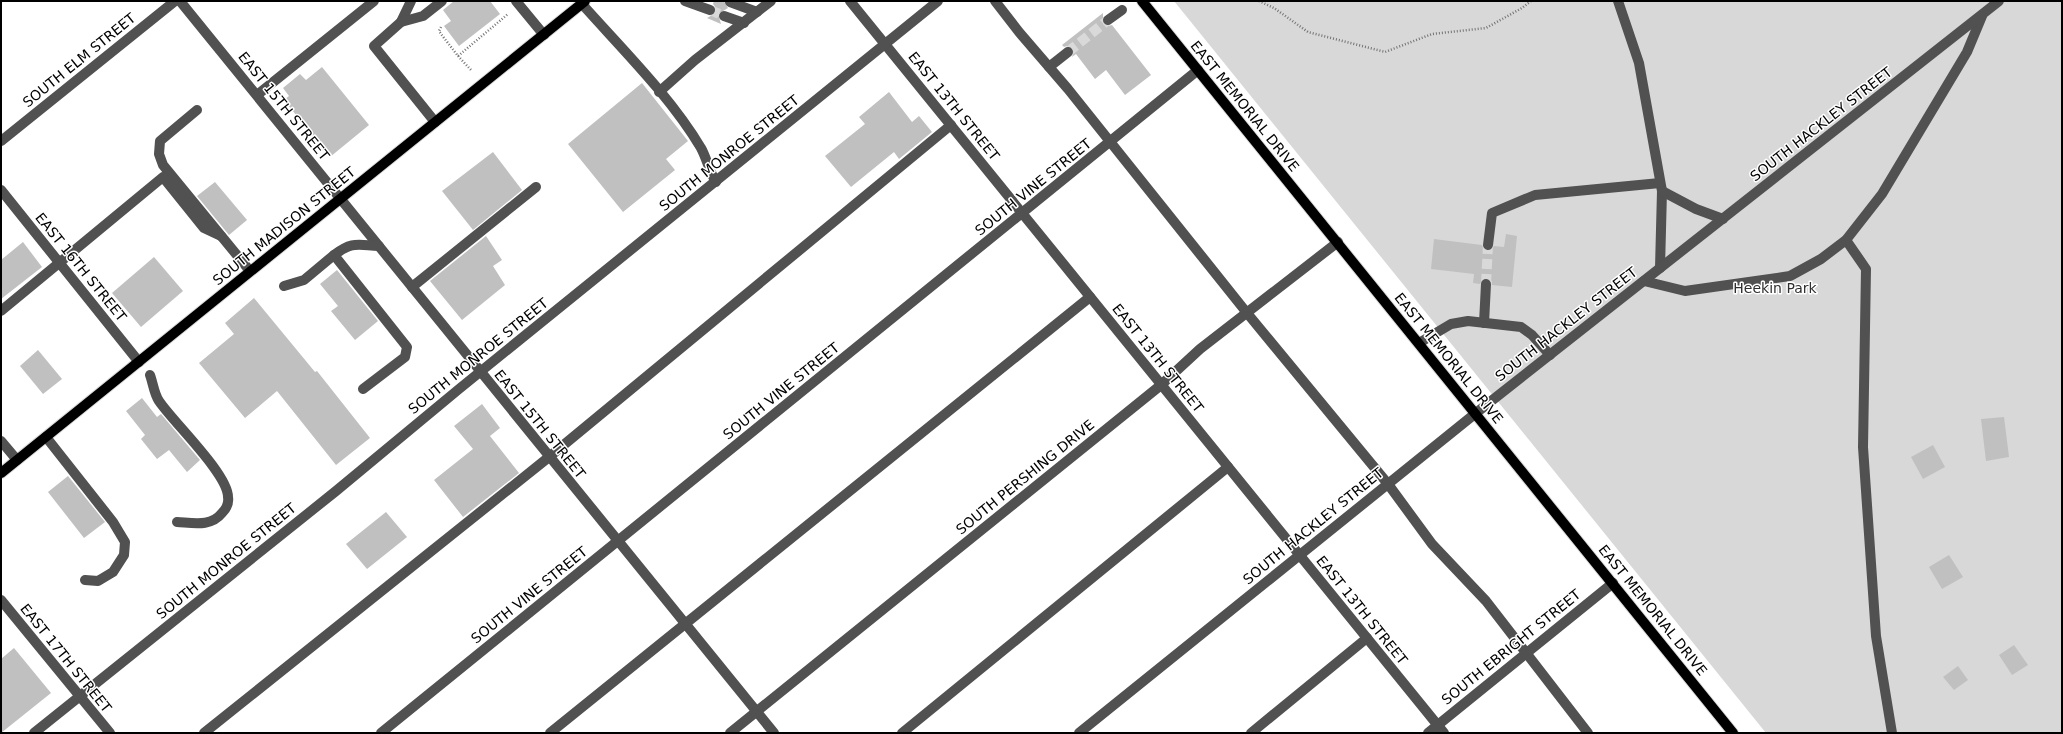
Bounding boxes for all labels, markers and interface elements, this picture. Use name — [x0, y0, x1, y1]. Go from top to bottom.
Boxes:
street label: SOUTH ELM STREET — [19, 9, 139, 110]
street label: EAST MEMORIAL DRIVE — [1187, 38, 1303, 174]
street label: EAST 15TH STREET — [235, 48, 333, 164]
street label: EAST 13TH STREET — [905, 48, 1003, 164]
street label: SOUTH HACKLEY STREET — [1747, 63, 1895, 184]
street label: SOUTH MONROE STREET — [656, 92, 802, 214]
street label: SOUTH VINE STREET — [972, 135, 1095, 239]
street label: SOUTH MADISON STREET — [210, 163, 359, 288]
street label: EAST 16TH STREET — [32, 209, 130, 325]
street label: SOUTH HACKLEY STREET — [1492, 263, 1640, 384]
park label: Heekin Park — [1733, 280, 1818, 296]
street label: EAST MEMORIAL DRIVE — [1391, 290, 1507, 426]
street label: SOUTH MONROE STREET — [405, 295, 551, 417]
street label: EAST 13TH STREET — [1109, 300, 1207, 416]
street label: SOUTH VINE STREET — [720, 339, 843, 443]
street label: EAST 15TH STREET — [491, 366, 589, 482]
street label: SOUTH PERSHING DRIVE — [953, 416, 1097, 538]
street label: SOUTH HACKLEY STREET — [1240, 464, 1387, 587]
street label: SOUTH MONROE STREET — [153, 500, 299, 622]
street label: EAST MEMORIAL DRIVE — [1595, 542, 1711, 678]
street label: SOUTH VINE STREET — [468, 543, 591, 647]
street label: EAST 13TH STREET — [1313, 552, 1411, 668]
street label: SOUTH EBRIGHT STREET — [1438, 586, 1584, 708]
street label: EAST 17TH STREET — [17, 600, 115, 716]

